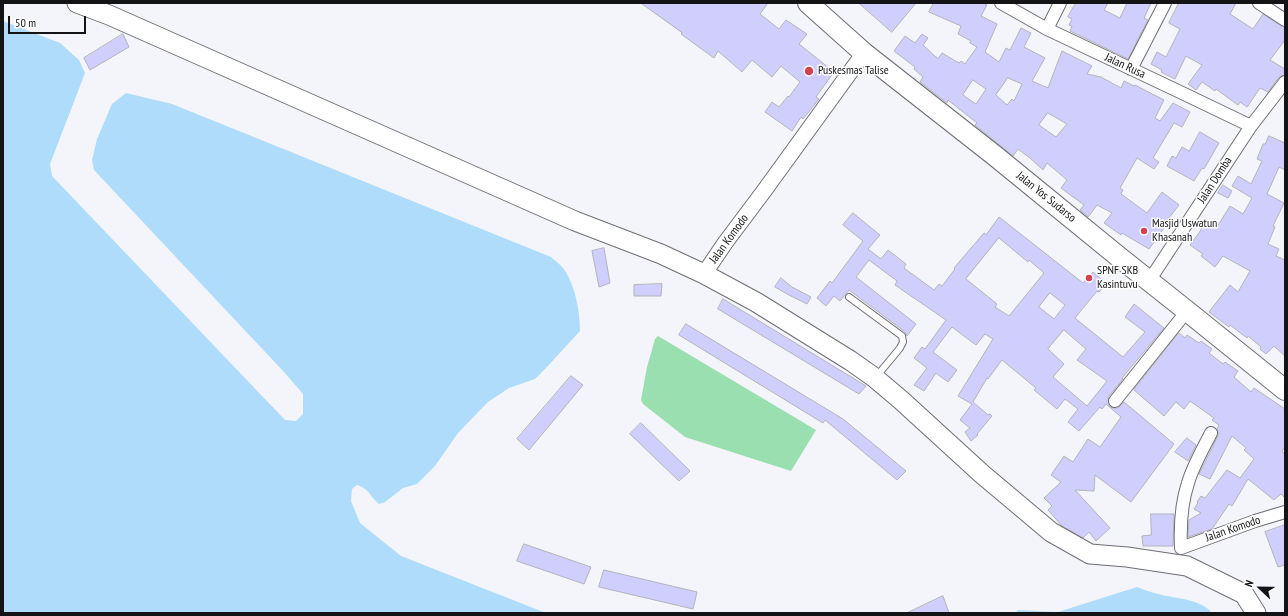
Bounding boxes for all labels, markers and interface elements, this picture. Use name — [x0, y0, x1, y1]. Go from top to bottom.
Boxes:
scale bar — [10, 8, 88, 34]
text: 50 m — [15, 15, 36, 30]
street label: Jalan Rusa — [1103, 50, 1147, 82]
place label: Puskesmas Talise — [818, 64, 889, 78]
marker: Puskesmas Talise — [803, 65, 815, 77]
street label: Jalan Domba — [1195, 154, 1235, 206]
street label: Jalan Yos Sudarso — [1013, 169, 1079, 225]
street label: Jalan Komodo — [706, 212, 752, 266]
place label: Masjid Uswatun Khasanah — [1152, 217, 1217, 245]
marker: Masjid Uswatun Khasanah — [1139, 226, 1149, 236]
place label: SPNF SKB Kasintuvu — [1097, 264, 1138, 292]
marker: SPNF SKB Kasintuvu — [1084, 273, 1094, 283]
street label: Jalan Komodo — [1204, 513, 1262, 545]
north arrow — [1240, 568, 1280, 608]
text: N — [1241, 578, 1256, 589]

